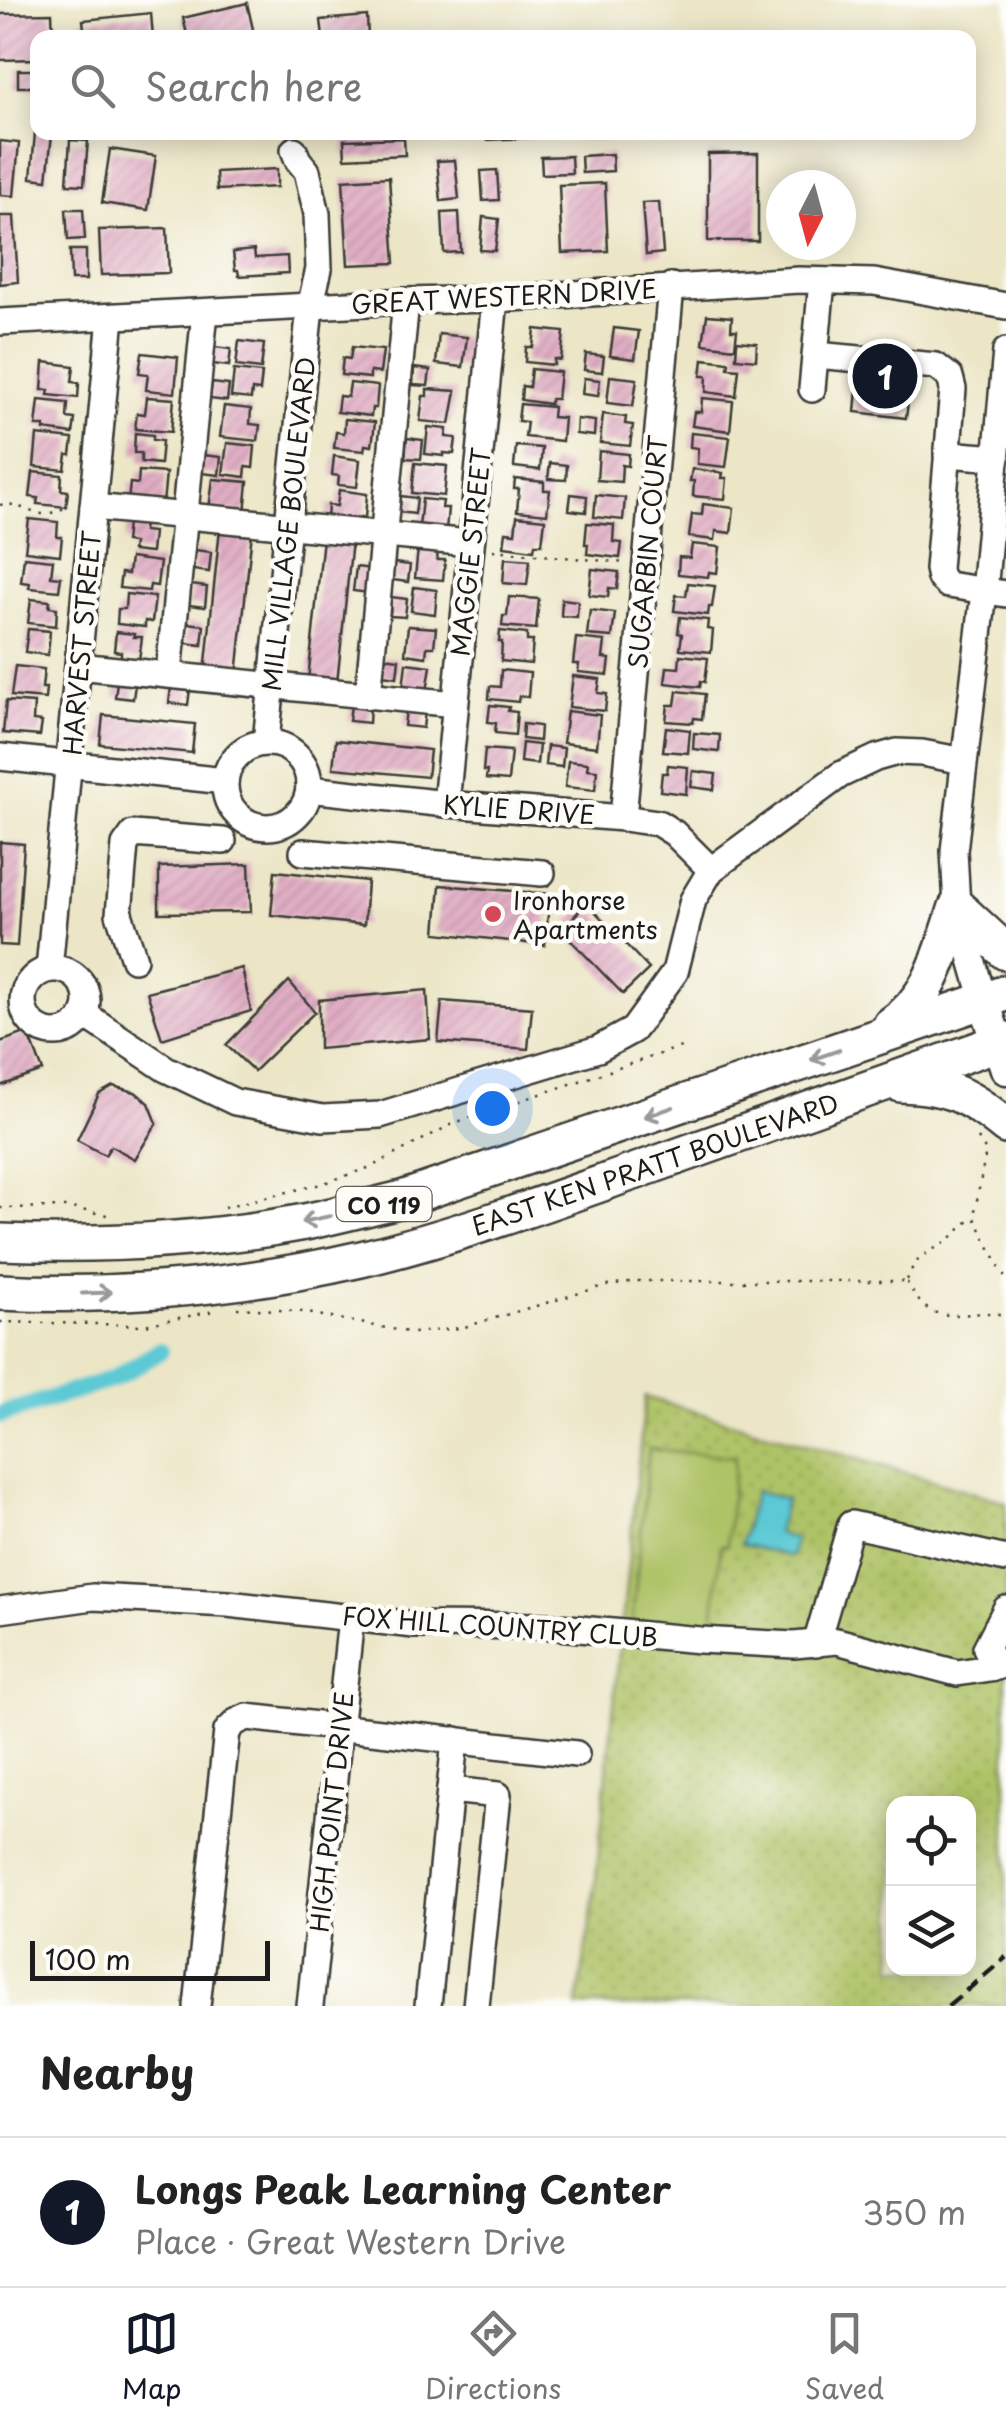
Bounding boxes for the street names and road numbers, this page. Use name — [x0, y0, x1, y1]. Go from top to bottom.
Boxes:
street label: GREAT WESTERN DRIVE — [350, 269, 658, 323]
street label: MILL VILLAGE BOULEVARD — [252, 355, 324, 693]
street label: SUGARBIN COURT — [618, 434, 676, 670]
street label: MAGGIE STREET — [440, 445, 500, 658]
street label: HARVEST STREET — [52, 529, 110, 757]
street label: KYLIE DRIVE — [442, 785, 596, 833]
street label: EAST KEN PRATT BOULEVARD — [466, 1083, 844, 1245]
road number: CO 119 — [336, 1187, 432, 1221]
street label: FOX HILL COUNTRY CLUB — [341, 1596, 659, 1656]
street label: HIGH POINT DRIVE — [299, 1690, 363, 1934]

